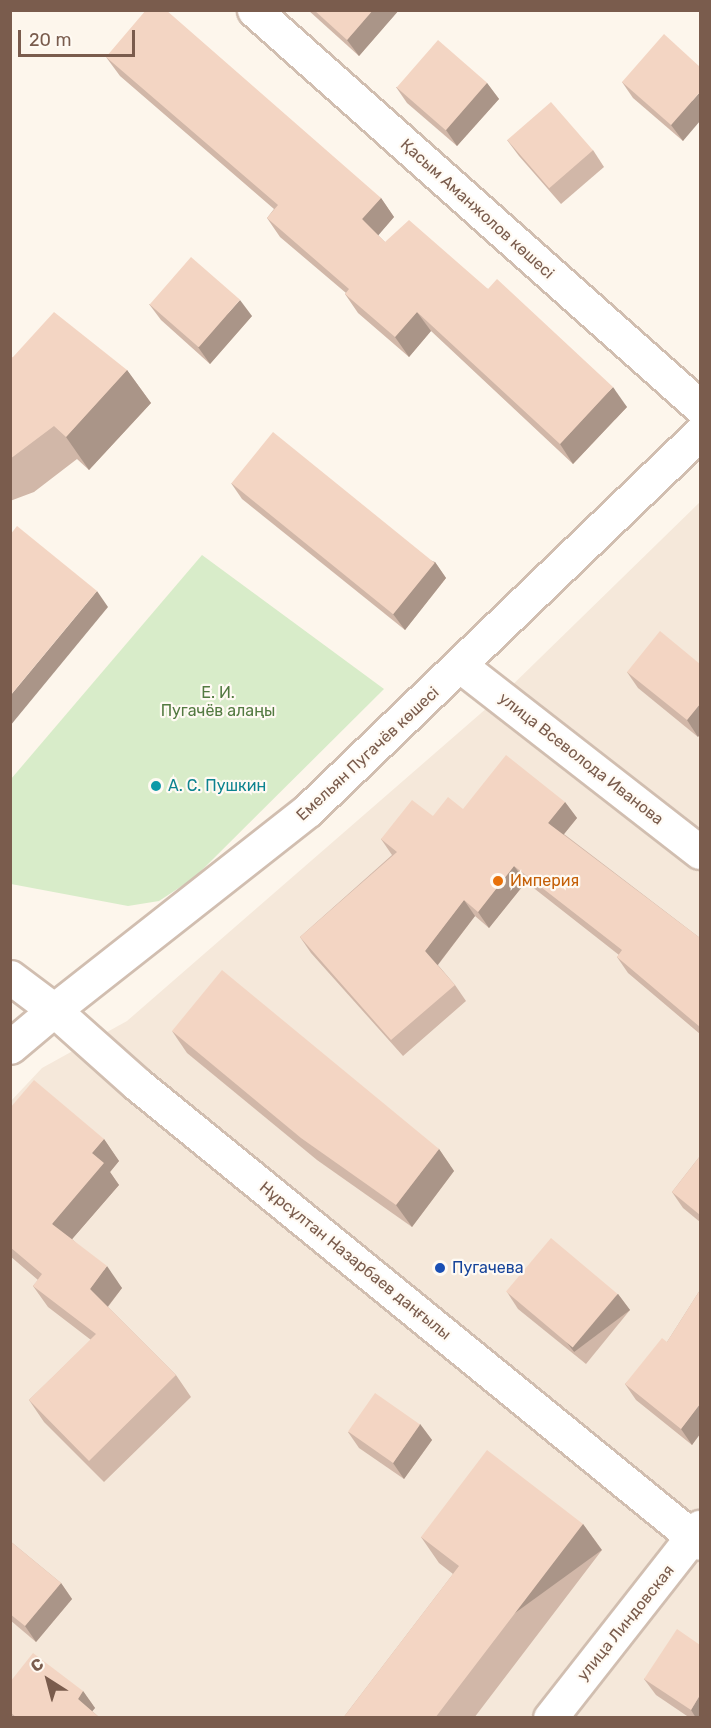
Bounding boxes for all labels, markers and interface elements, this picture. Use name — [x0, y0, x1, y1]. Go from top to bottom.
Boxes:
scale bar — [21, 18, 138, 56]
text: 20 m — [29, 29, 71, 51]
street label: Қасым Аманжолов көшесі — [396, 135, 558, 283]
park label: Е. И. Пугачёв алаңы — [161, 683, 275, 721]
street label: Емельян Пугачёв көшесі — [293, 683, 443, 825]
street label: улица Всеволода Иванова — [495, 689, 667, 829]
place label: А. С. Пушкин — [168, 776, 266, 796]
marker: А. С. Пушкин — [149, 779, 163, 793]
place label: Империя — [510, 871, 579, 891]
marker: Империя — [491, 874, 505, 888]
street label: Нұрсұлтан Назарбаев даңғылы — [255, 1178, 455, 1344]
place label: Пугачева — [452, 1258, 523, 1278]
marker: Пугачева — [433, 1261, 447, 1275]
street label: улица Линдовская — [573, 1561, 679, 1685]
north arrow — [18, 1650, 78, 1710]
text: С — [27, 1654, 47, 1676]

